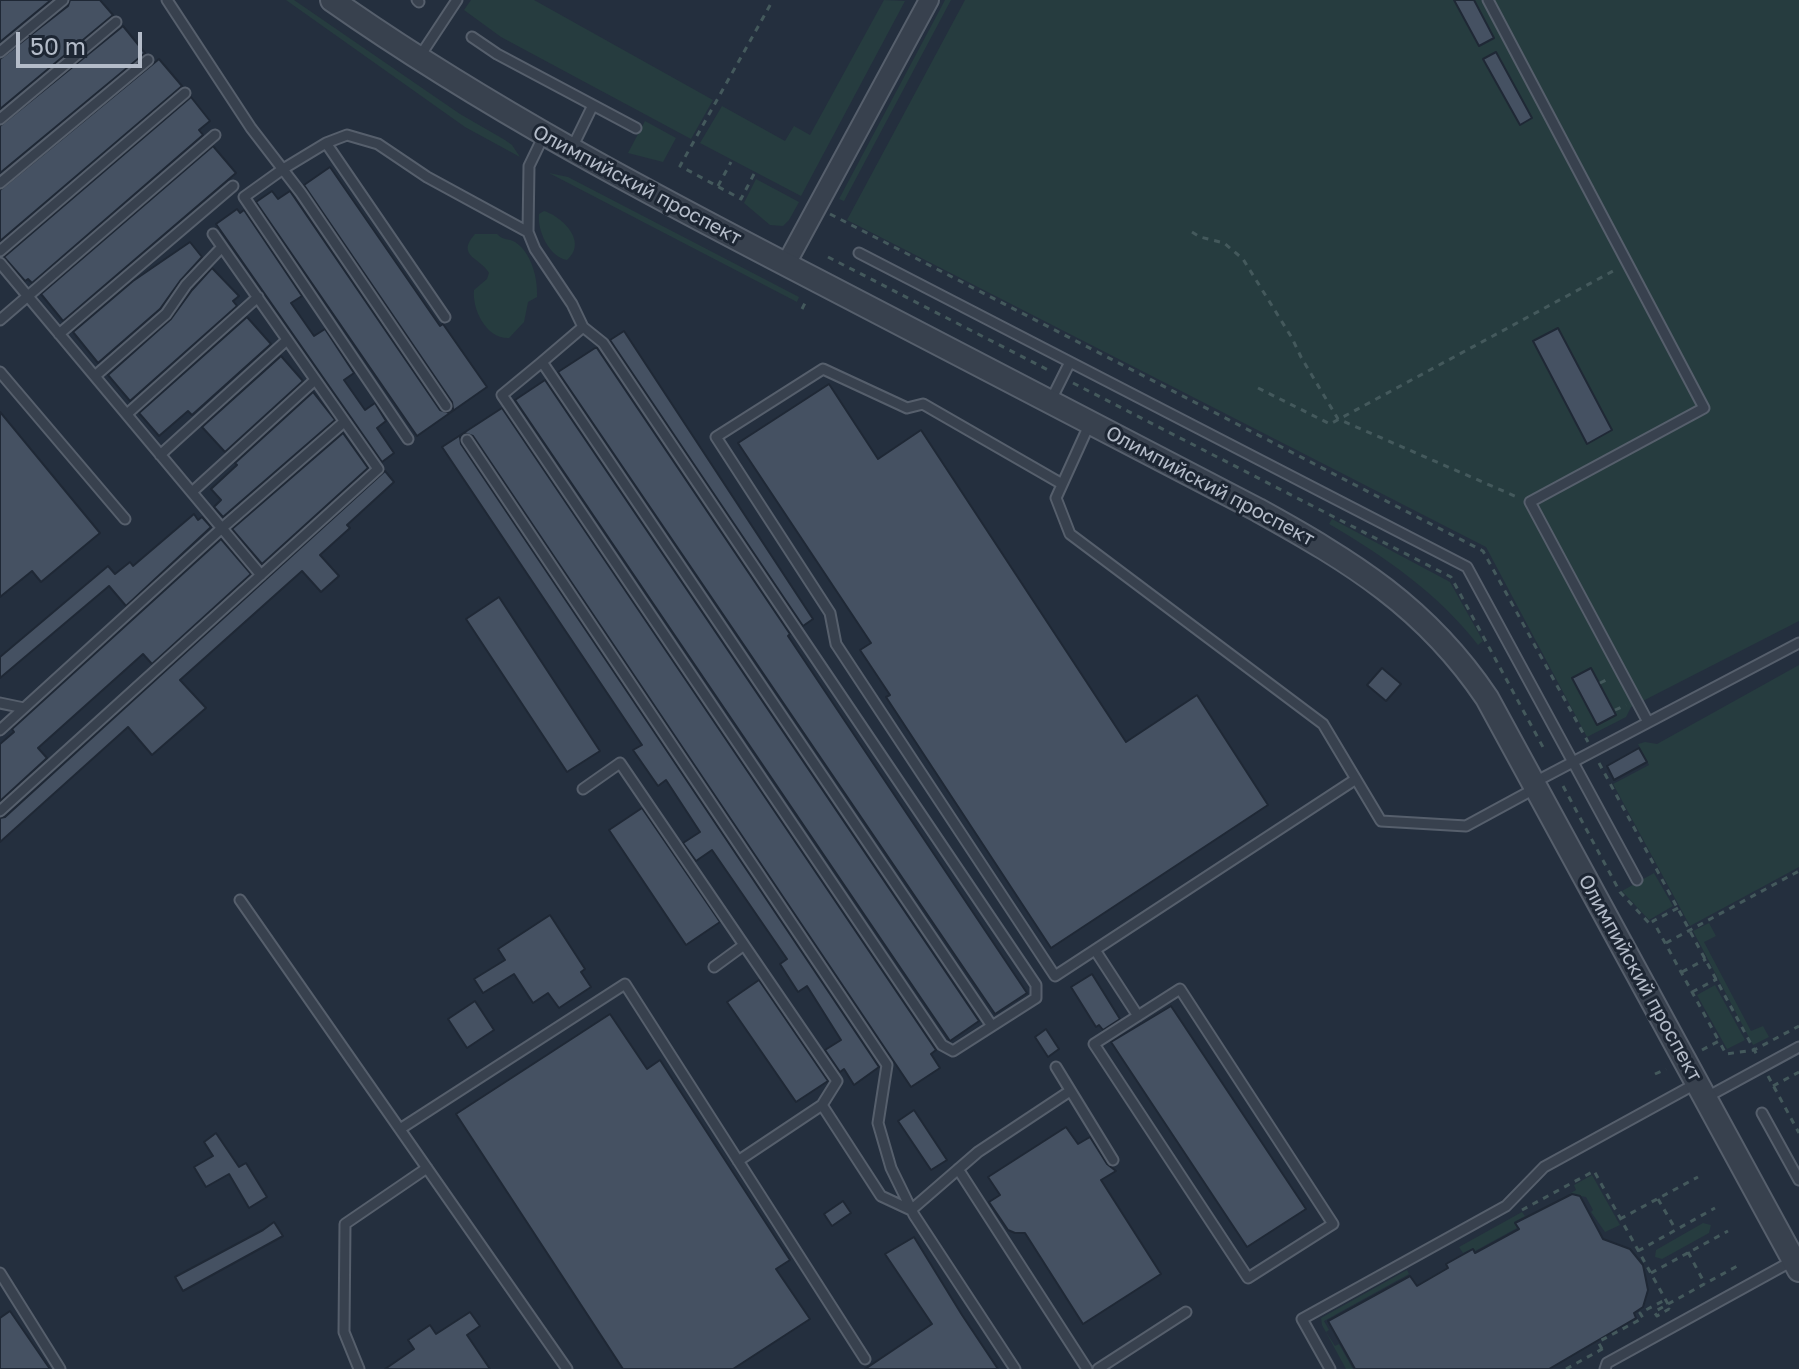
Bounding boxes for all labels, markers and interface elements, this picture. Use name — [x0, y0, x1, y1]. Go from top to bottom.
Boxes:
scale bar — [20, 16, 146, 66]
text: 50 m — [30, 31, 86, 60]
street label: Олимпийский проспект — [529, 120, 745, 250]
street label: Олимпийский проспект — [1102, 421, 1318, 551]
street label: Олимпийский проспект — [1573, 870, 1707, 1086]

